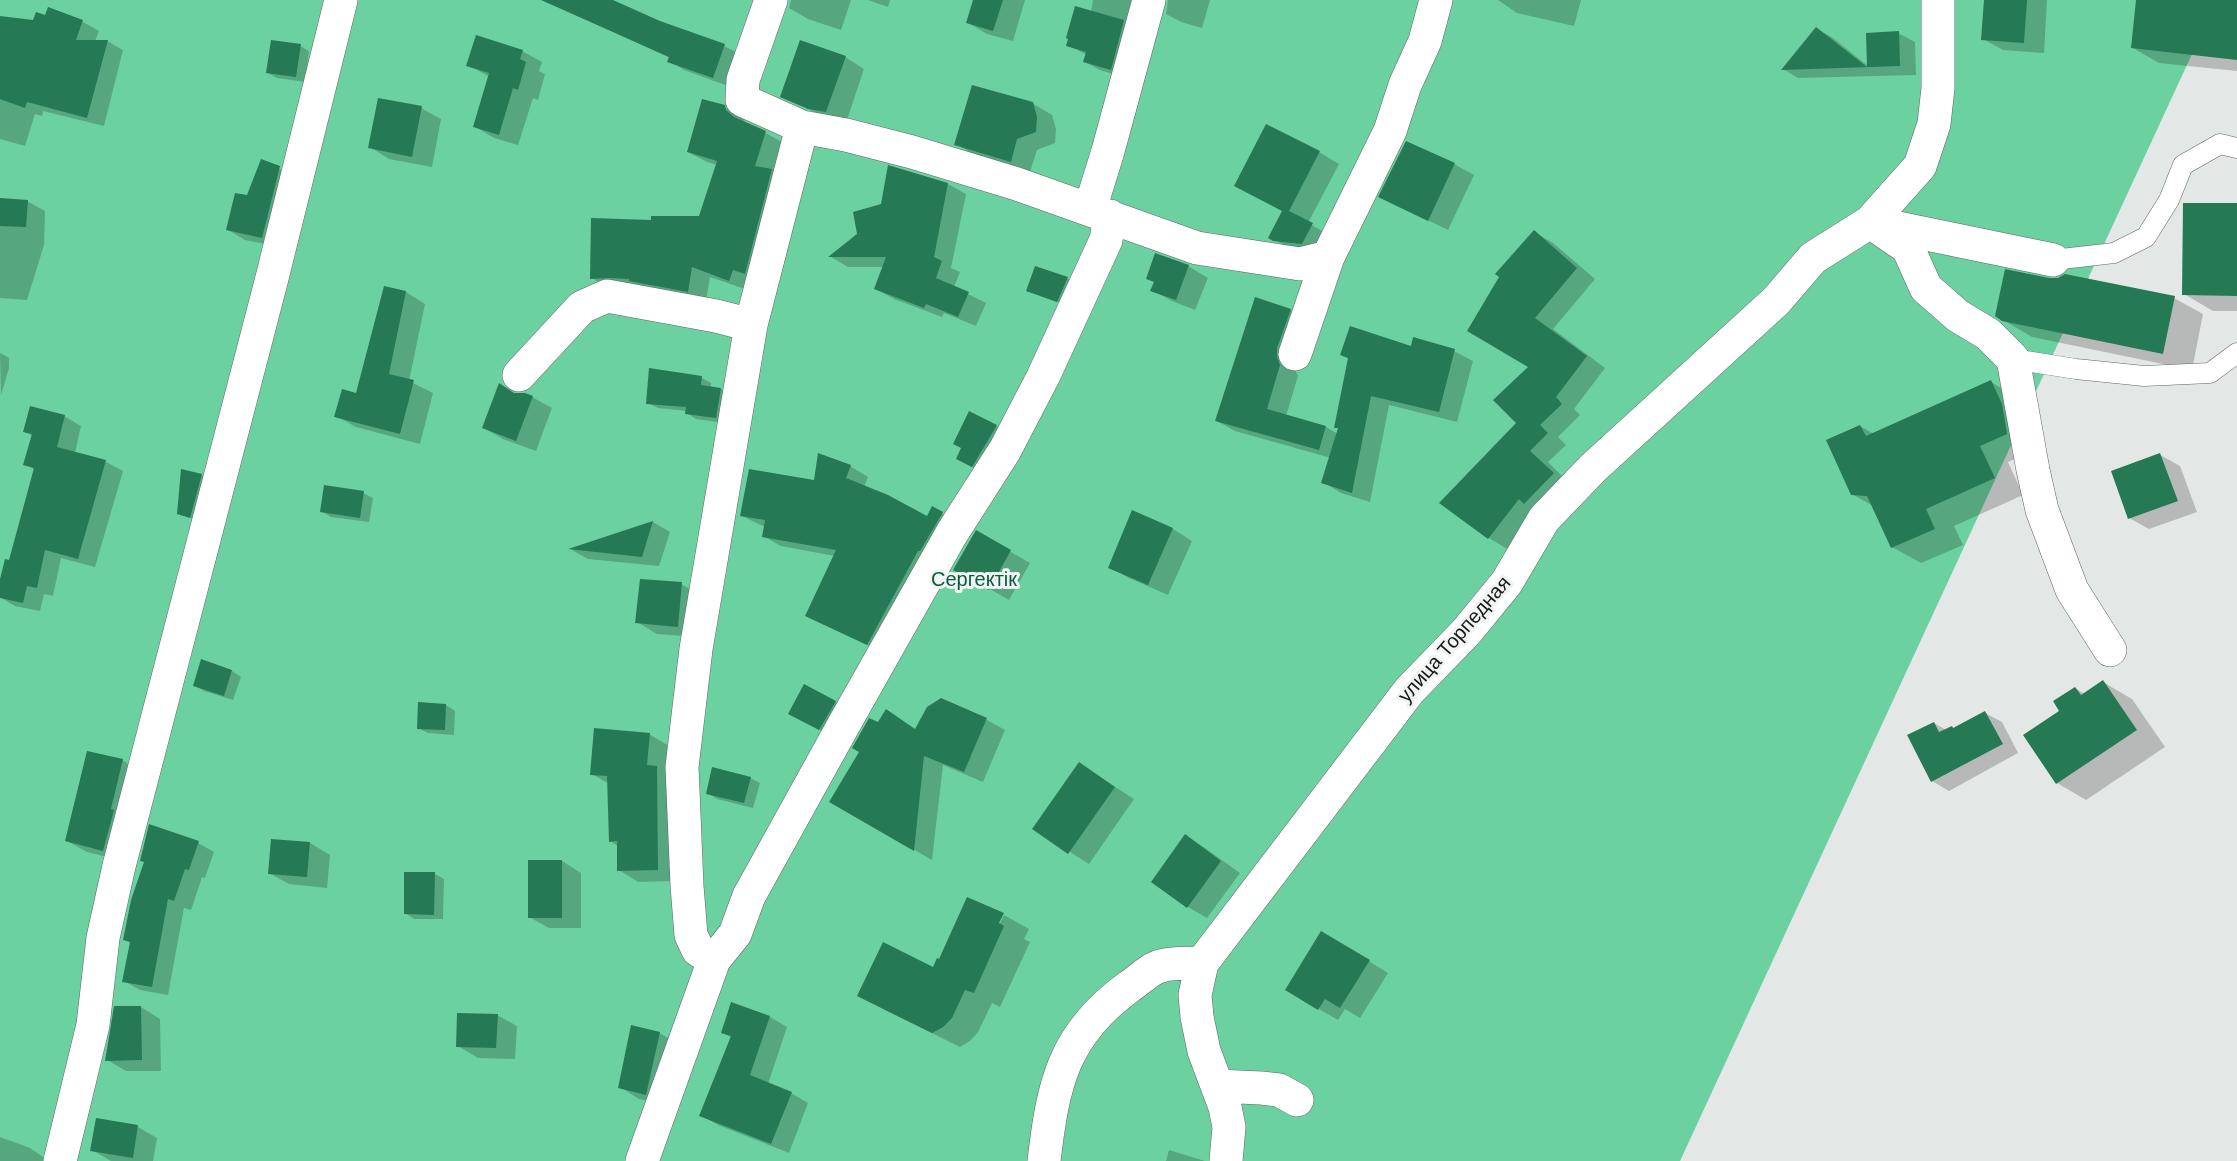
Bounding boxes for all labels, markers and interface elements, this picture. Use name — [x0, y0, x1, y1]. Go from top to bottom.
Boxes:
park label: Сергектік — [931, 568, 1017, 592]
street label: улица Торпедная — [1394, 572, 1516, 708]

